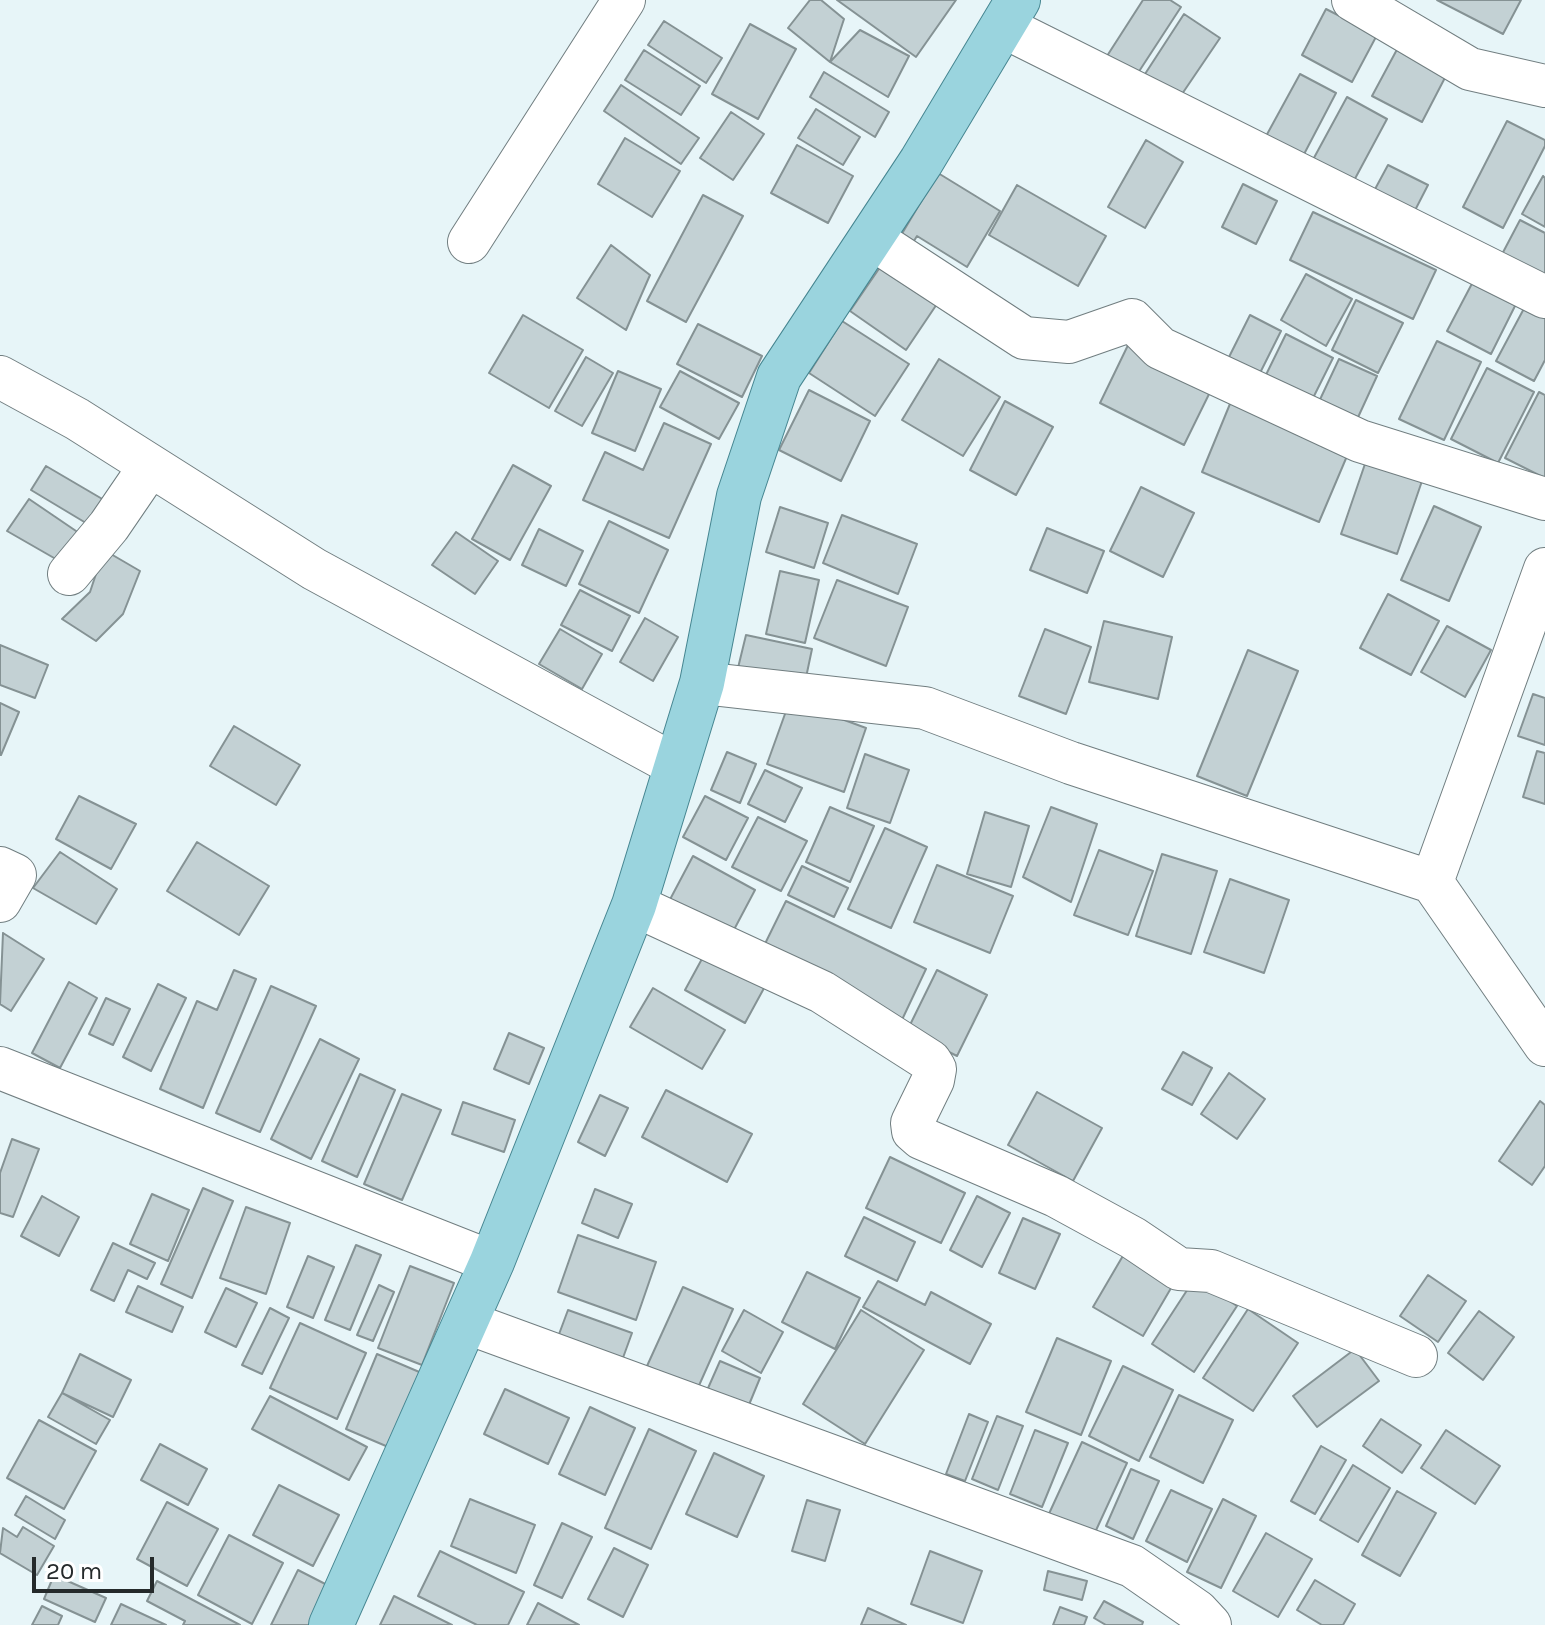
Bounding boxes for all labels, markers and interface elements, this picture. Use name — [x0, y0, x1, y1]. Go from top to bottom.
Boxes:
scale bar — [36, 1541, 158, 1591]
text: 20 m — [46, 1557, 102, 1585]

